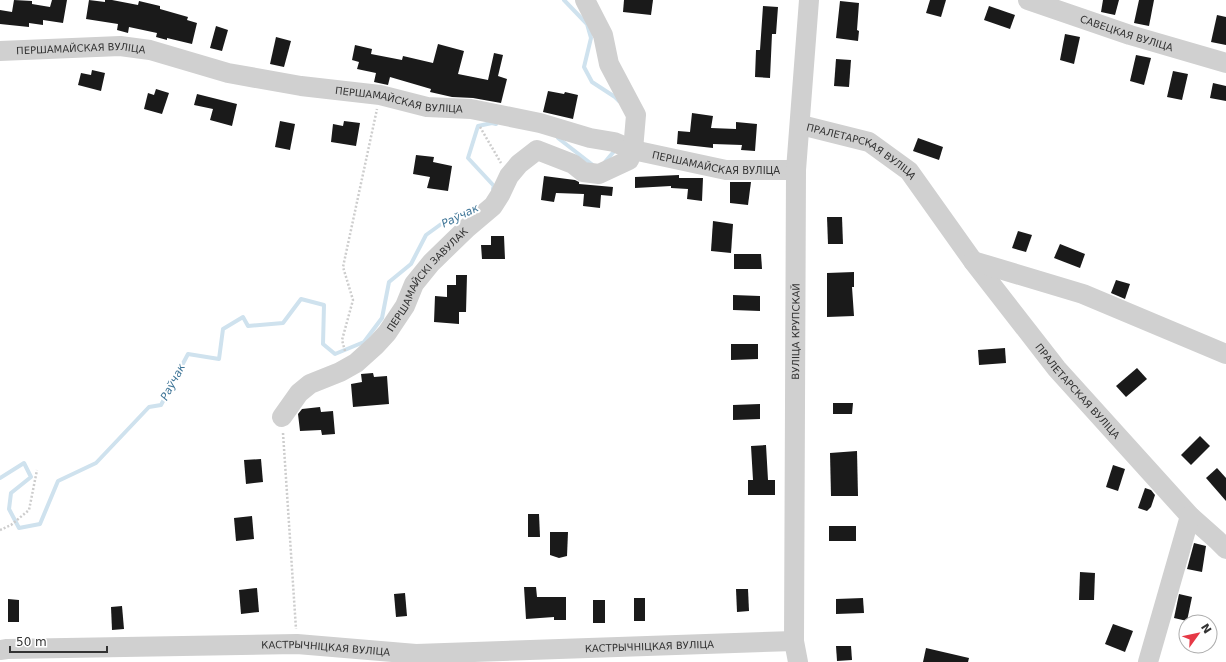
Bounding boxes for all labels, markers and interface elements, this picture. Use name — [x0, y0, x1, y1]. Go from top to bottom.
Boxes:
street label: САВЕЦКАЯ ВУЛІЦА — [1079, 13, 1175, 53]
street label: ПЕРШАМАЙСКАЯ ВУЛІЦА — [16, 40, 146, 56]
street label: ПЕРШАМАЙСКАЯ ВУЛІЦА — [335, 84, 463, 114]
street label: ПРАЛЕТАРСКАЯ ВУЛІЦА — [805, 121, 919, 181]
street label: ПЕРШАМАЙСКАЯ ВУЛІЦА — [651, 149, 780, 176]
water label: Раўчак — [439, 201, 481, 231]
street label: ПЕРШАМАЙСКІ ЗАВУЛАК — [384, 225, 470, 333]
street label: ВУЛІЦА КРУПСКАЙ — [789, 283, 801, 380]
street label: ПРАЛЕТАРСКАЯ ВУЛІЦА — [1034, 341, 1123, 441]
water label: Раўчак — [158, 361, 188, 403]
north arrow — [1178, 614, 1218, 654]
text: N — [1198, 621, 1214, 636]
scale bar — [10, 628, 107, 654]
text: 50 m — [16, 635, 47, 649]
street label: КАСТРЫЧНІЦКАЯ ВУЛІЦА — [261, 638, 391, 657]
street label: КАСТРЫЧНІЦКАЯ ВУЛІЦА — [585, 638, 714, 654]

